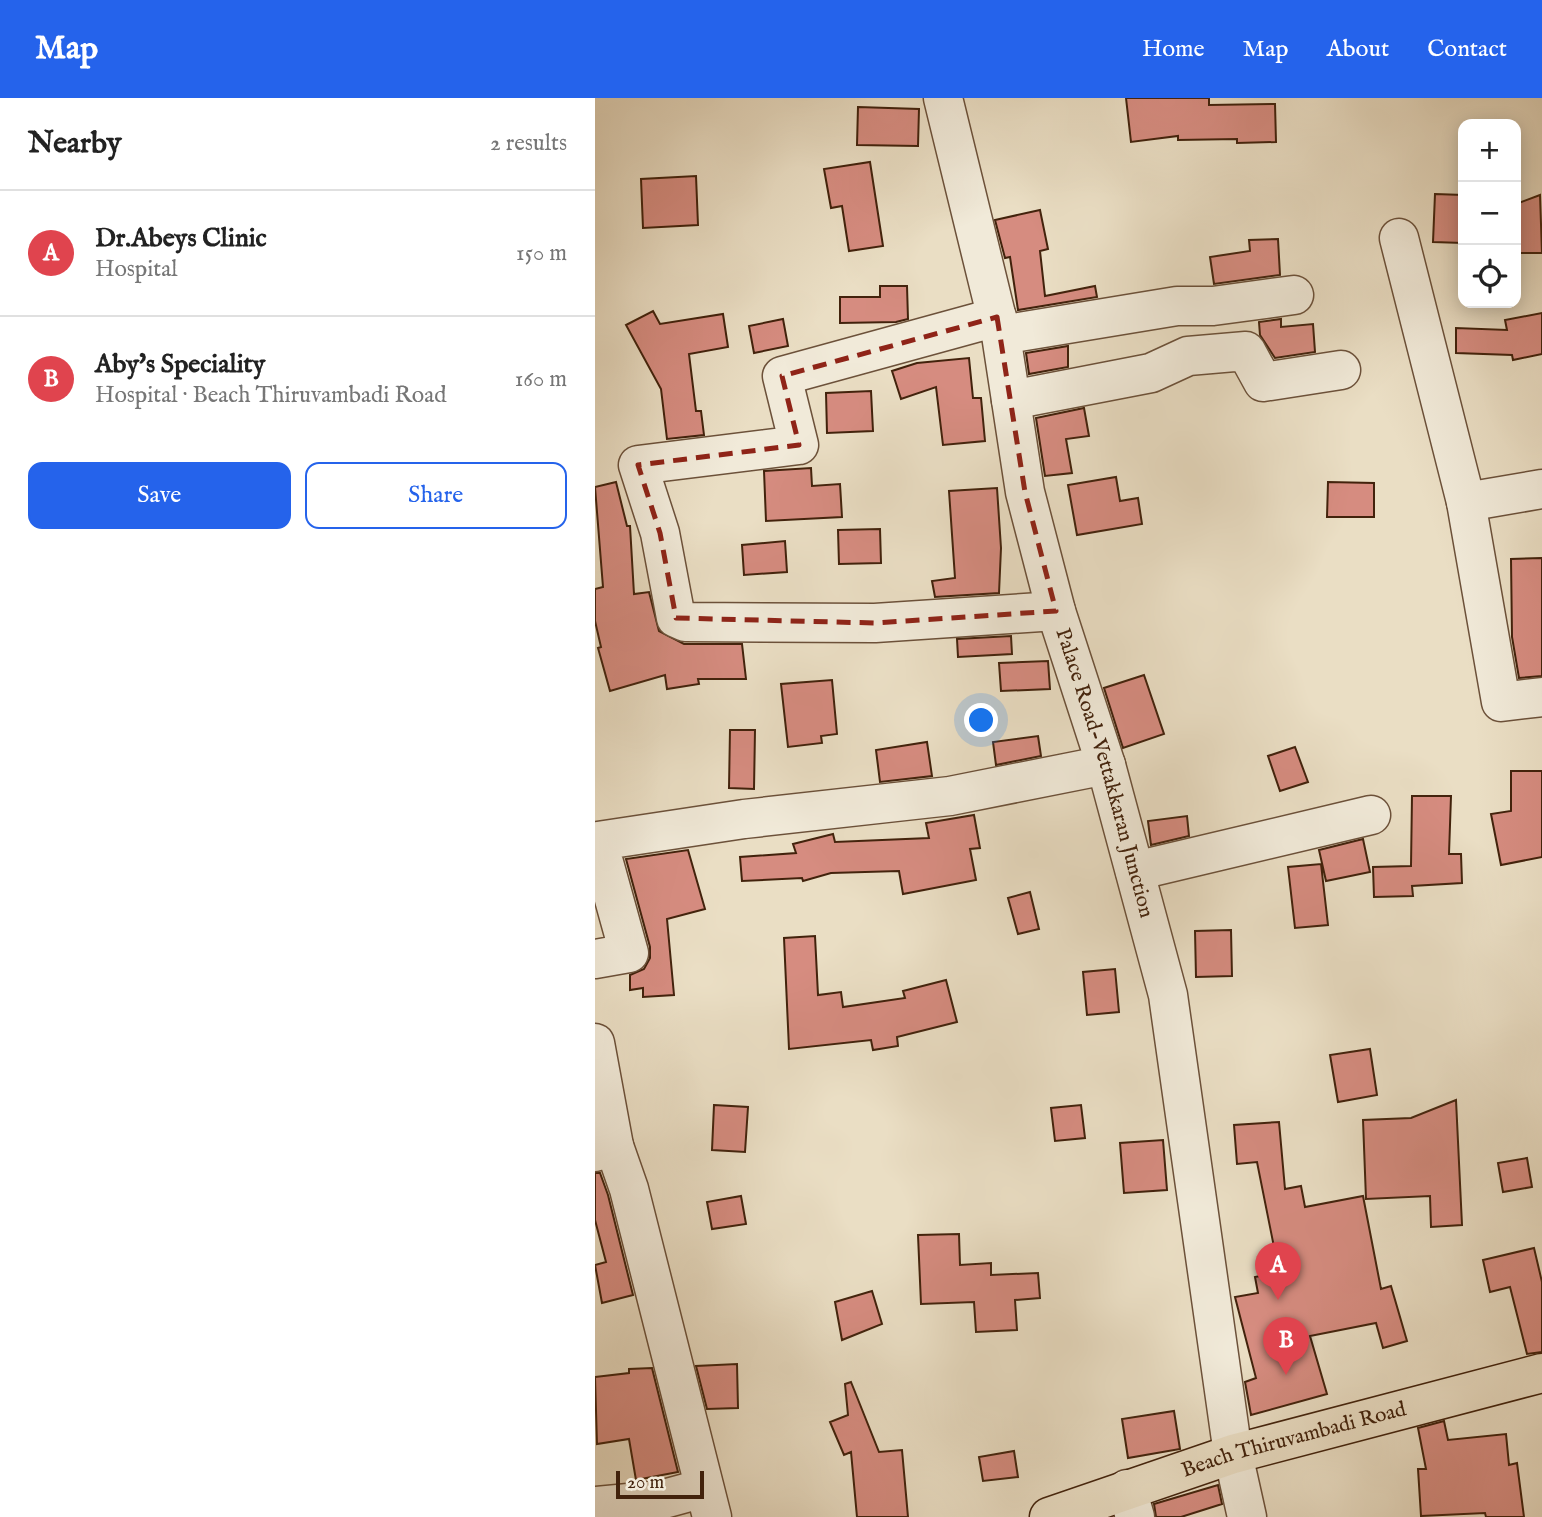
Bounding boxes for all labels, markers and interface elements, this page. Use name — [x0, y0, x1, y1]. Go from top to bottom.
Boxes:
text: Map — [35, 28, 98, 70]
text: Home — [1142, 34, 1205, 65]
text: Map — [1243, 34, 1289, 65]
text: About — [1327, 34, 1389, 65]
text: Contact — [1427, 34, 1507, 65]
map controls — [1458, 119, 1521, 308]
button: + — [1458, 119, 1521, 182]
text: Nearby — [28, 125, 121, 163]
text: 2 results — [490, 129, 567, 158]
button: − — [1458, 182, 1521, 245]
text: Dr.Abeys Clinic — [95, 222, 267, 255]
text: A — [43, 239, 59, 268]
text: 150 m — [516, 239, 567, 268]
button: locate — [1458, 245, 1521, 308]
text: Hospital — [95, 255, 177, 284]
text: Aby's Speciality — [95, 348, 265, 381]
text: B — [43, 365, 59, 394]
text: 160 m — [515, 365, 567, 394]
text: Hospital · Beach Thiruvambadi Road — [95, 381, 446, 410]
button: Save — [28, 462, 291, 529]
button: Share — [305, 462, 567, 529]
street label: Palace Road-Vettakkaran Junction — [1049, 625, 1160, 921]
your location — [964, 703, 998, 737]
pin: A — [1255, 1242, 1301, 1300]
pin: B — [1263, 1317, 1309, 1375]
street label: Beach Thiruvambadi Road — [1178, 1395, 1410, 1484]
scale bar — [616, 1468, 703, 1500]
text: 20 m — [627, 1471, 664, 1495]

